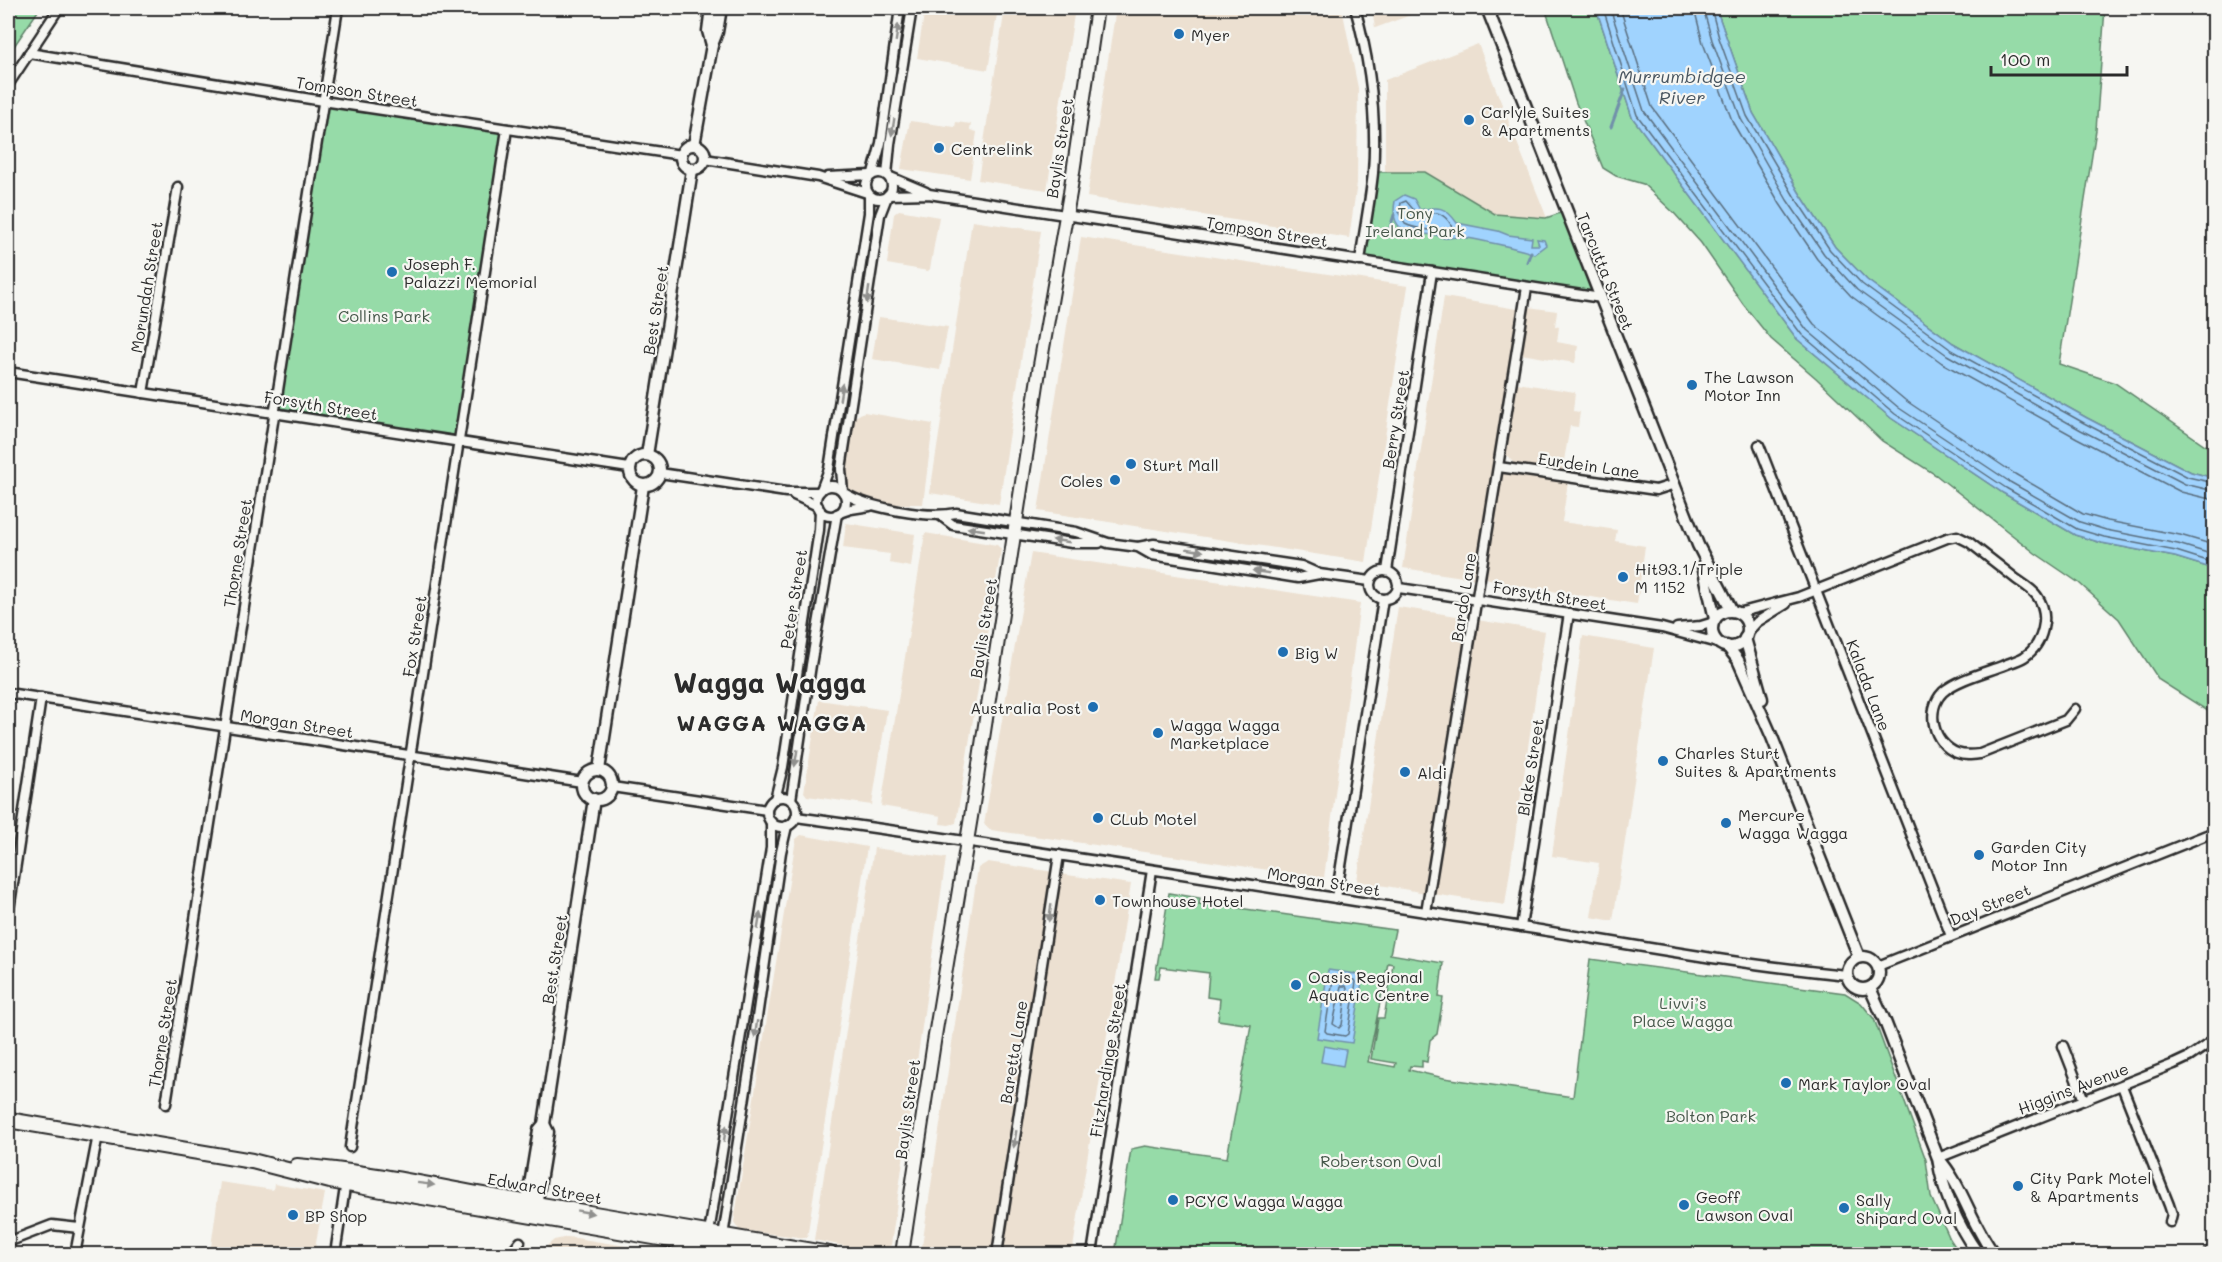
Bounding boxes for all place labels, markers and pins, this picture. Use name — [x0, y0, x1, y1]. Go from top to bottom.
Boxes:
place label: Myer — [1191, 24, 1230, 45]
marker: Myer — [1172, 27, 1186, 41]
place label: Carlyle Suites & Apartments — [1481, 101, 1590, 140]
marker: Carlyle Suites & Apartments — [1462, 113, 1476, 127]
place label: Centrelink — [951, 138, 1032, 159]
marker: Centrelink — [932, 141, 946, 155]
place label: Joseph F. Palazzi Memorial — [404, 253, 537, 292]
marker: Joseph F. Palazzi Memorial — [385, 265, 399, 279]
place label: The Lawson Motor Inn — [1704, 366, 1794, 405]
marker: The Lawson Motor Inn — [1685, 378, 1699, 392]
place label: Sturt Mall — [1143, 454, 1219, 475]
marker: Sturt Mall — [1124, 457, 1138, 471]
place label: Coles — [1060, 470, 1103, 491]
marker: Coles — [1108, 473, 1122, 487]
place label: Hit93.1/Triple M 1152 — [1635, 558, 1743, 597]
marker: Hit93.1/Triple M 1152 — [1616, 570, 1630, 584]
place label: Big W — [1295, 642, 1338, 663]
marker: Big W — [1276, 645, 1290, 659]
place label: Australia Post — [970, 697, 1081, 718]
marker: Australia Post — [1086, 700, 1100, 714]
place label: Wagga Wagga Marketplace — [1170, 714, 1280, 753]
marker: Wagga Wagga Marketplace — [1151, 726, 1165, 740]
place label: Charles Sturt Suites & Apartments — [1675, 742, 1837, 781]
marker: Charles Sturt Suites & Apartments — [1656, 754, 1670, 768]
place label: Aldi — [1417, 762, 1447, 783]
marker: Aldi — [1398, 765, 1412, 779]
place label: Mercure Wagga Wagga — [1738, 804, 1848, 843]
place label: CLub Motel — [1110, 808, 1197, 829]
marker: CLub Motel — [1091, 811, 1105, 825]
marker: Mercure Wagga Wagga — [1719, 816, 1733, 830]
place label: Garden City Motor Inn — [1991, 836, 2087, 875]
marker: Garden City Motor Inn — [1972, 848, 1986, 862]
place label: Townhouse Hotel — [1112, 890, 1244, 911]
marker: Townhouse Hotel — [1093, 893, 1107, 907]
place label: Oasis Regional Aquatic Centre — [1308, 966, 1430, 1005]
marker: Oasis Regional Aquatic Centre — [1289, 978, 1303, 992]
place label: Mark Taylor Oval — [1798, 1073, 1931, 1094]
marker: Mark Taylor Oval — [1779, 1076, 1793, 1090]
place label: City Park Motel & Apartments — [2030, 1167, 2151, 1206]
marker: City Park Motel & Apartments — [2011, 1179, 2025, 1193]
place label: Geoff Lawson Oval — [1696, 1186, 1793, 1225]
place label: Sally Shipard Oval — [1856, 1189, 1957, 1228]
place label: PCYC Wagga Wagga — [1185, 1190, 1343, 1211]
marker: PCYC Wagga Wagga — [1166, 1193, 1180, 1207]
marker: Geoff Lawson Oval — [1677, 1198, 1691, 1212]
marker: Sally Shipard Oval — [1837, 1201, 1851, 1215]
place label: BP Shop — [305, 1205, 367, 1226]
marker: BP Shop — [286, 1208, 300, 1222]

